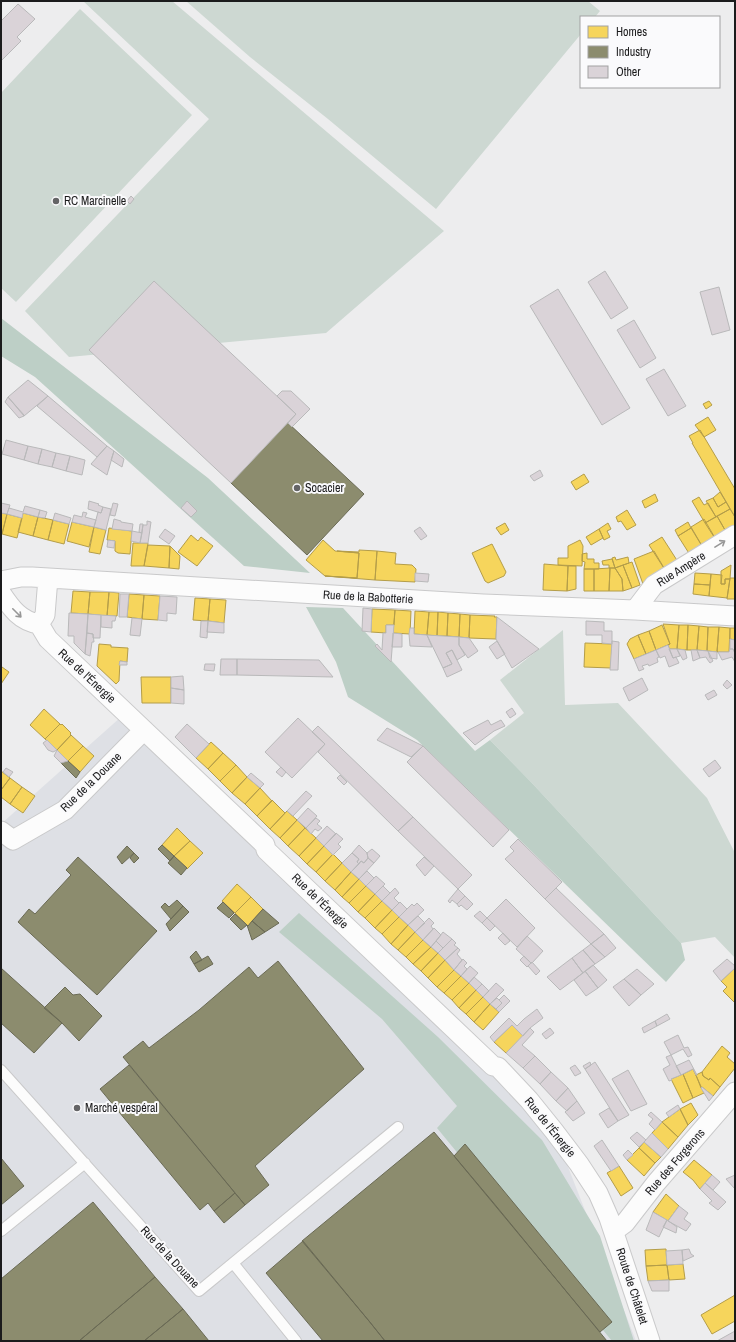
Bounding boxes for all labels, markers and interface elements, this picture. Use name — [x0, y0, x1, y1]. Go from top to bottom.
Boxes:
legend — [580, 16, 720, 88]
text: Homes — [616, 24, 647, 40]
text: Industry — [616, 44, 651, 60]
text: Other — [616, 64, 641, 80]
place label: RC Marcinelle — [64, 193, 126, 209]
marker: RC Marcinelle — [51, 196, 61, 206]
place label: Socacier — [305, 480, 345, 496]
marker: Socacier — [292, 483, 302, 493]
one-way arrow — [714, 540, 726, 548]
street label: Rue Ampère — [654, 548, 708, 590]
street label: Rue de la Babotterie — [323, 587, 413, 607]
one-way arrow — [12, 608, 22, 618]
street label: Rue de l'Énergie — [55, 645, 119, 707]
street label: Rue de la Douane — [57, 749, 125, 815]
street label: Rue de l'Énergie — [288, 870, 352, 932]
street label: Rue de l'Énergie — [521, 1094, 579, 1160]
place label: Marché vespéral — [85, 1100, 158, 1116]
marker: Marché vespéral — [72, 1103, 82, 1113]
street label: Rue des Forgerons — [641, 1125, 709, 1199]
street label: Rue de la Douane — [137, 1223, 203, 1291]
street label: Route de Châtelet — [612, 1246, 652, 1326]

